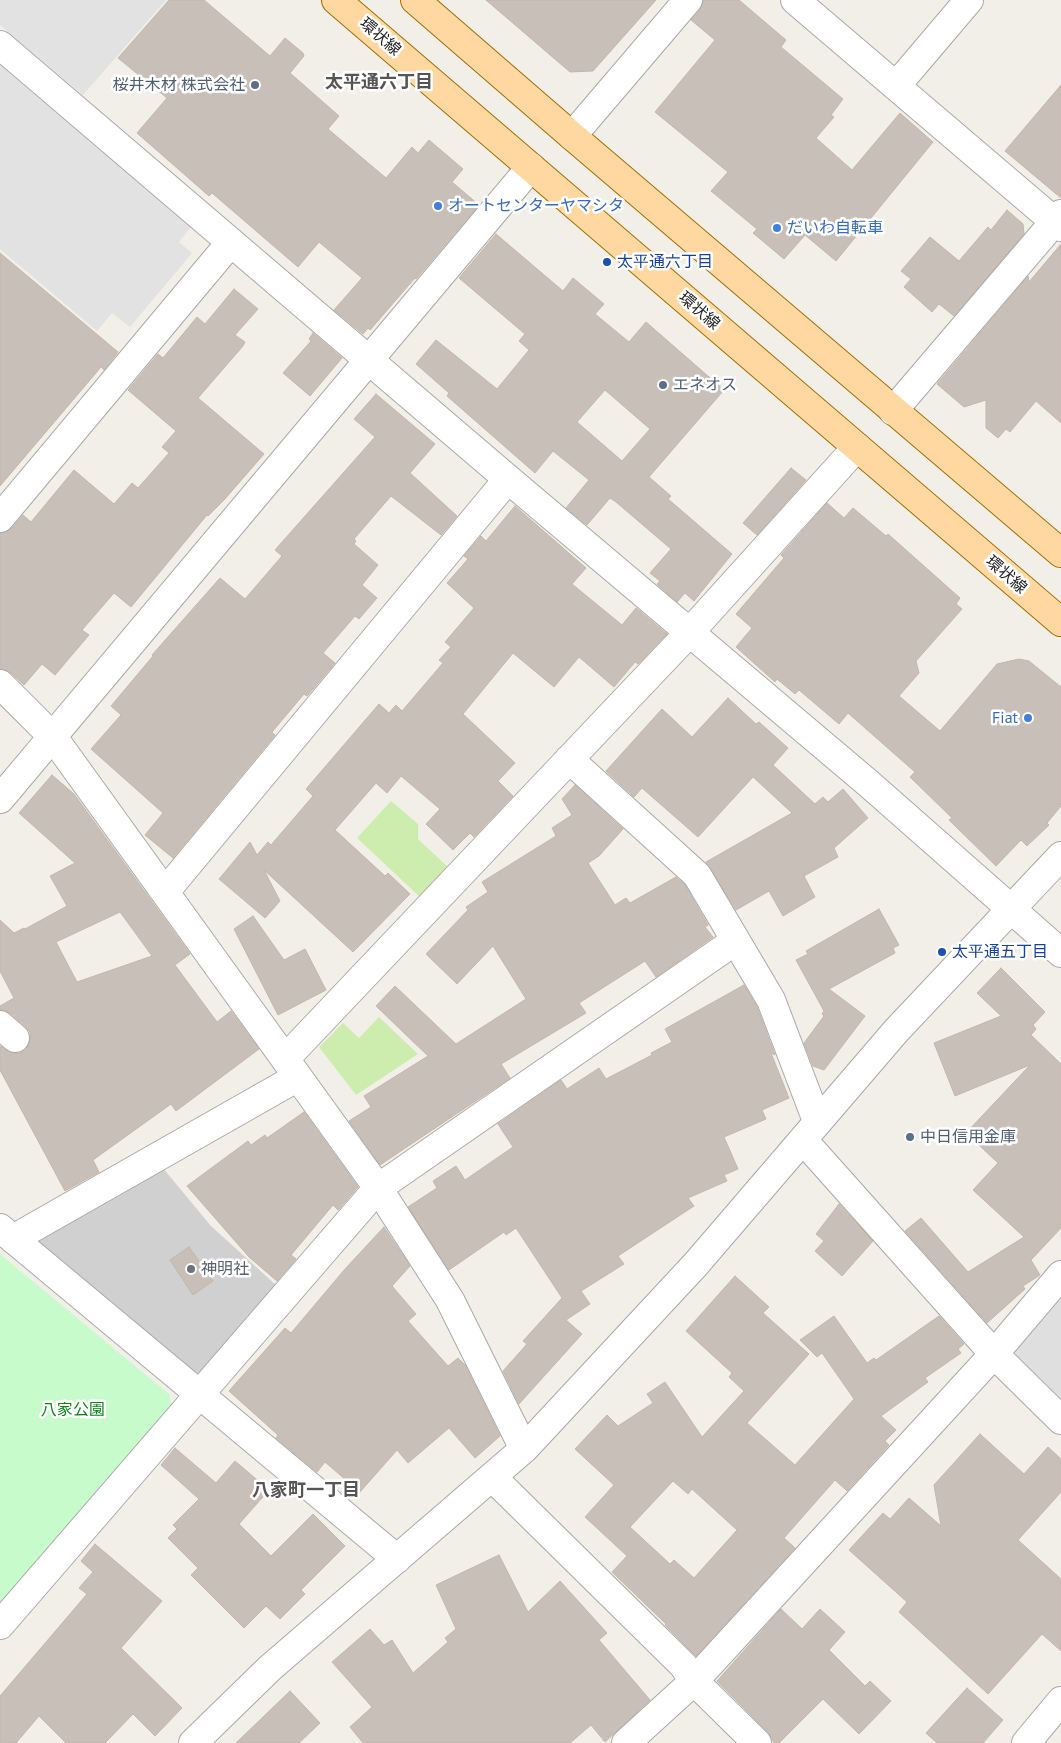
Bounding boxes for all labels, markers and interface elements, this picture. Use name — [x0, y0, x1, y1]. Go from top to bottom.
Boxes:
street label: 環状線 — [356, 14, 404, 60]
district label: 太平通六丁目 — [325, 72, 433, 94]
place label: 桜井木材 株式会社 — [113, 75, 245, 95]
marker: 桜井木材 株式会社 — [249, 79, 261, 91]
place label: オートセンターヤマシタ — [448, 196, 624, 216]
marker: オートセンターヤマシタ — [432, 200, 444, 212]
place label: だいわ自転車 — [787, 218, 883, 238]
marker: だいわ自転車 — [771, 222, 783, 234]
place label: 太平通六丁目 — [617, 252, 713, 272]
marker: 太平通六丁目 — [601, 256, 613, 268]
street label: 環状線 — [675, 288, 723, 334]
place label: エネオス — [673, 375, 737, 395]
marker: エネオス — [657, 379, 669, 391]
street label: 環状線 — [982, 552, 1030, 598]
place label: Fiat — [992, 708, 1018, 728]
marker: Fiat — [1022, 712, 1034, 724]
place label: 太平通五丁目 — [952, 942, 1048, 962]
marker: 太平通五丁目 — [936, 946, 948, 958]
place label: 中日信用金庫 — [920, 1127, 1016, 1147]
marker: 中日信用金庫 — [904, 1131, 916, 1143]
place label: 神明社 — [201, 1259, 249, 1279]
marker: 神明社 — [185, 1263, 197, 1275]
park label: 八家公園 — [41, 1400, 105, 1420]
district label: 八家町一丁目 — [252, 1480, 360, 1502]

